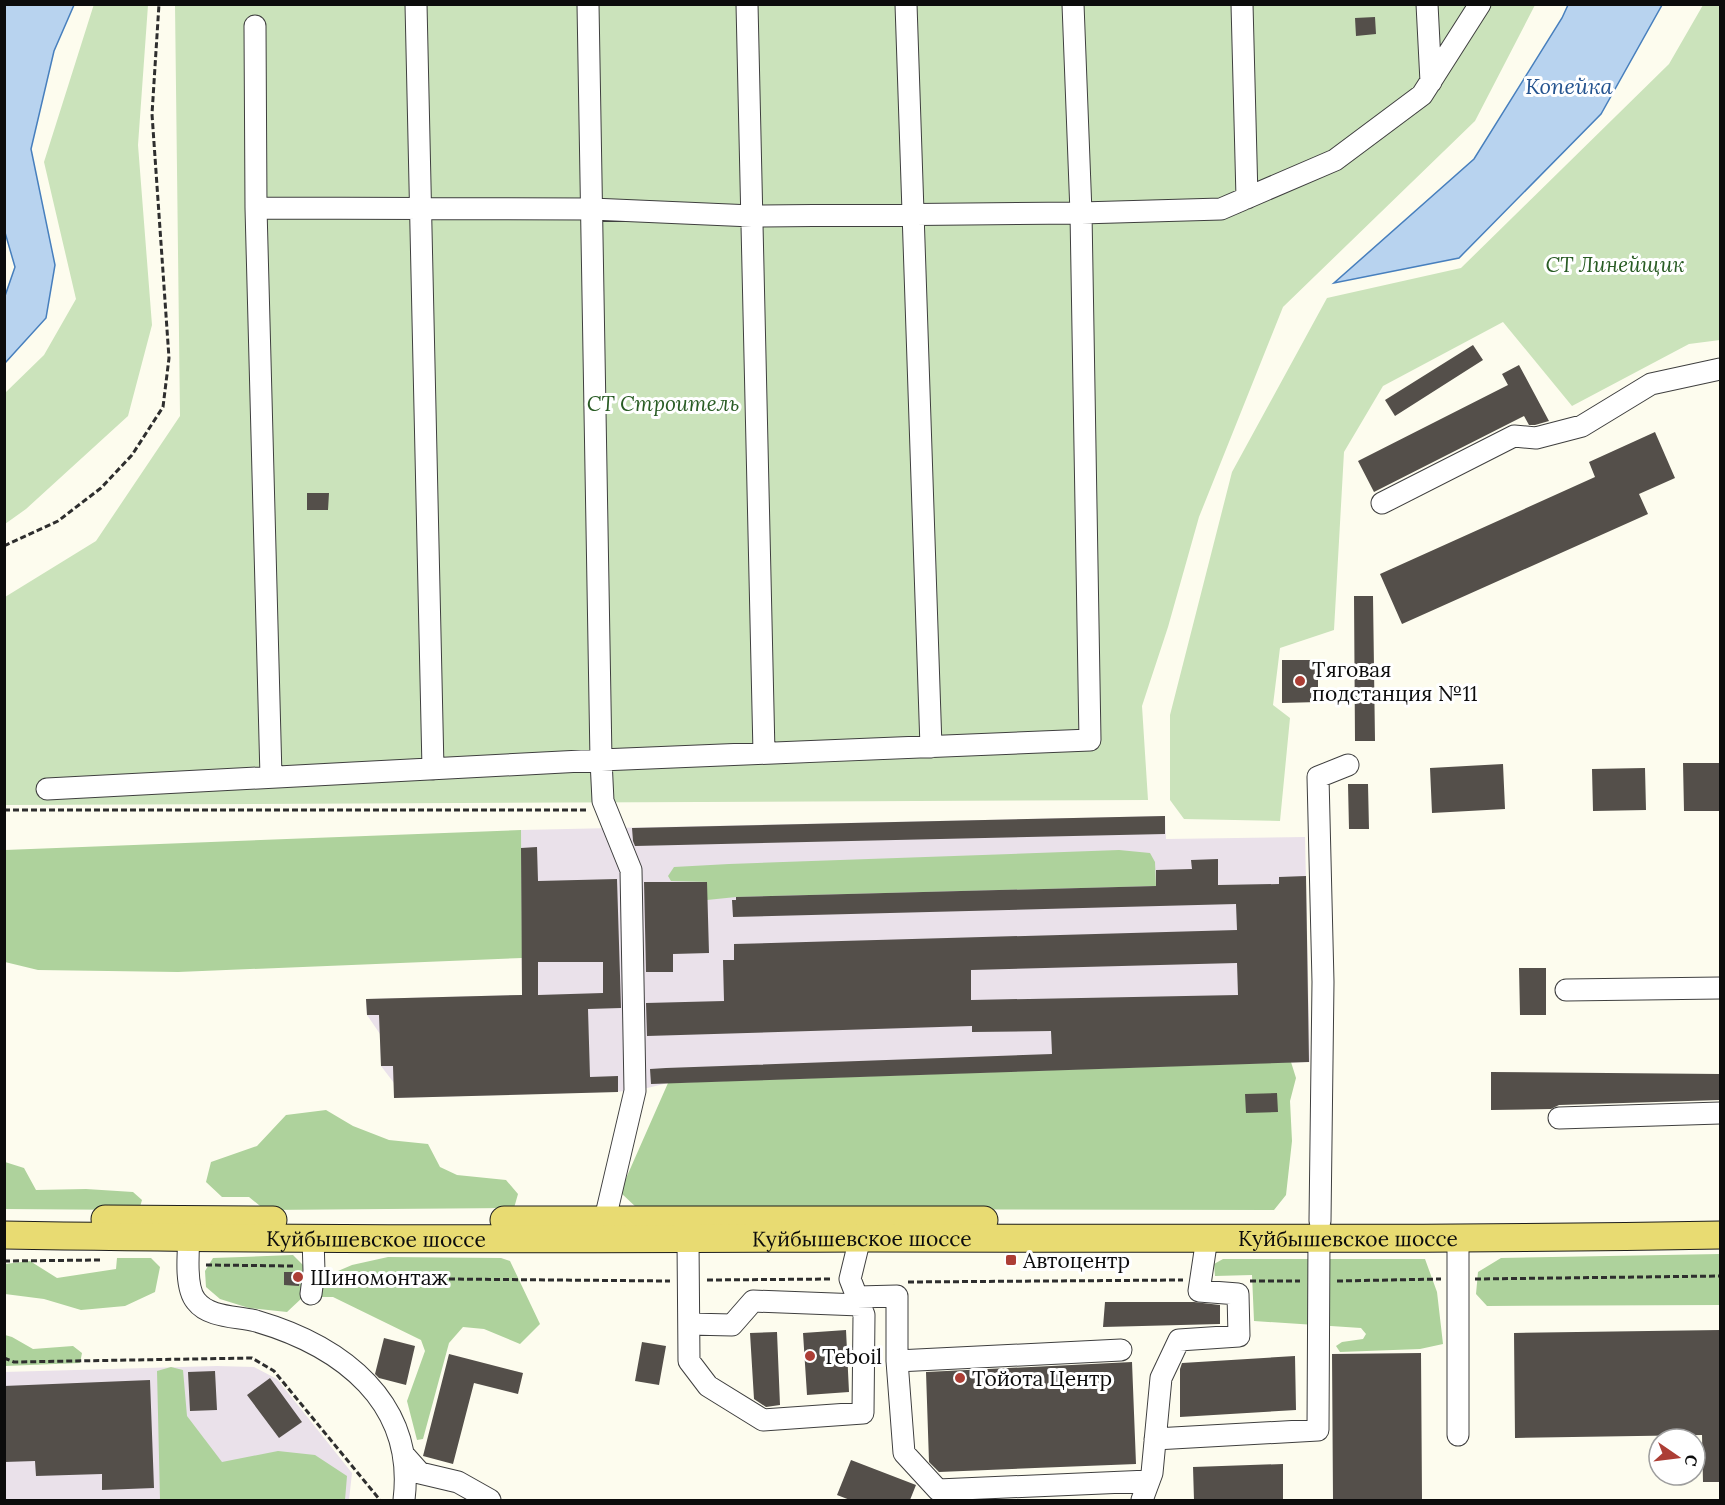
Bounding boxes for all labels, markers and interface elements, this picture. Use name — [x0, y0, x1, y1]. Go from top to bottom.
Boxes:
water label: Копейка — [1525, 72, 1614, 100]
park label: СТ Линейщик — [1546, 251, 1684, 278]
park label: СТ Строитель — [587, 390, 739, 417]
place label: Тяговая подстанция №11 — [1312, 656, 1478, 707]
marker: Тяговая подстанция №11 — [1293, 674, 1307, 688]
street label: Куйбышевское шоссе — [752, 1224, 972, 1252]
street label: Куйбышевское шоссе — [1238, 1224, 1458, 1252]
street label: Куйбышевское шоссе — [266, 1225, 486, 1252]
place label: Автоцентр — [1022, 1247, 1130, 1274]
marker: Автоцентр — [1004, 1253, 1018, 1267]
place label: Шиномонтаж — [310, 1264, 449, 1291]
marker: Шиномонтаж — [291, 1270, 305, 1284]
place label: Teboil — [822, 1343, 882, 1370]
marker: Teboil — [803, 1349, 817, 1363]
place label: Тойота Центр — [972, 1365, 1112, 1392]
marker: Тойота Центр — [953, 1371, 967, 1385]
north arrow — [1647, 1427, 1707, 1487]
text: С — [1681, 1453, 1703, 1468]

